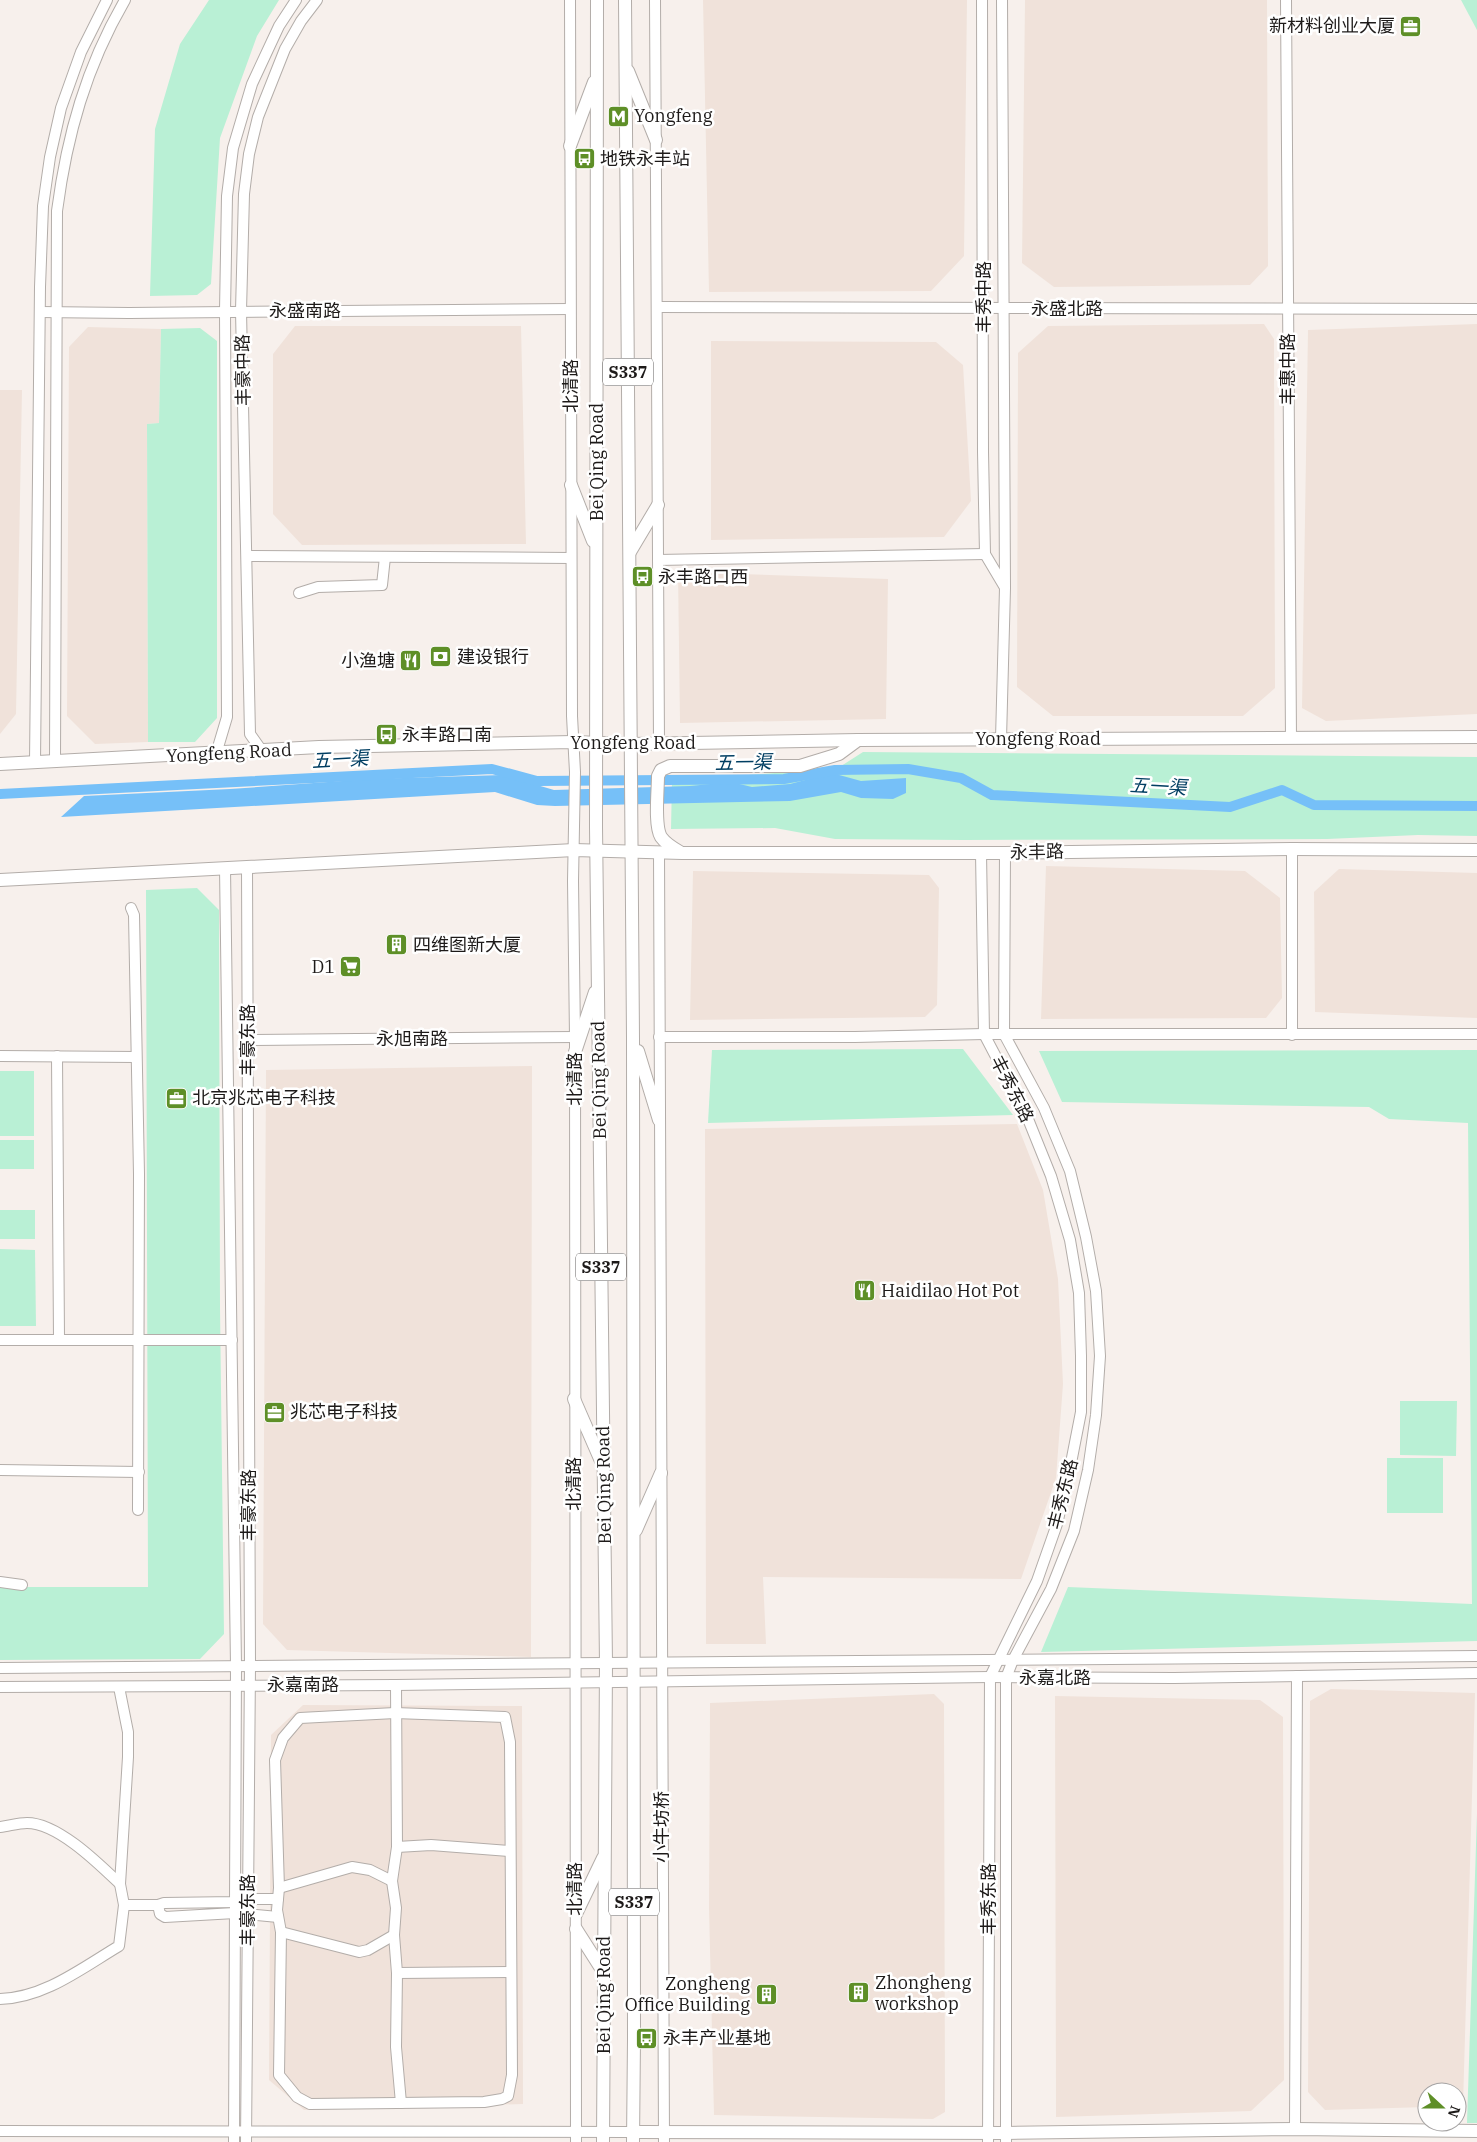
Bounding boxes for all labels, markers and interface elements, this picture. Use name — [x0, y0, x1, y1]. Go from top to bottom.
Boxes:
place label: 新材料创业大厦 — [1269, 14, 1395, 37]
office icon: 新材料创业大厦 — [1399, 14, 1423, 38]
metro station icon: Yongfeng — [606, 104, 630, 128]
place label: Yongfeng — [634, 104, 713, 127]
bus stop icon: 地铁永丰站 — [572, 147, 596, 171]
place label: 地铁永丰站 — [600, 147, 690, 170]
street label: 丰秀中路 — [972, 261, 995, 333]
street label: 永盛北路 — [1031, 297, 1103, 320]
street label: 永盛南路 — [269, 299, 341, 322]
street label: 丰惠中路 — [1276, 333, 1299, 405]
street label: 丰豪中路 — [230, 334, 255, 406]
road number: S337 — [603, 358, 653, 386]
street label: 北清路 — [559, 359, 582, 413]
street label: Bei Qing Road — [585, 403, 608, 521]
bus stop icon: 永丰路口西 — [630, 565, 654, 589]
place label: 永丰路口西 — [658, 565, 748, 588]
bank icon: 建设银行 — [429, 645, 453, 669]
place label: 建设银行 — [457, 645, 529, 668]
place label: 小渔塘 — [341, 649, 395, 672]
restaurant icon: 小渔塘 — [399, 649, 423, 673]
bus stop icon: 永丰路口南 — [374, 723, 398, 747]
place label: 永丰路口南 — [402, 723, 492, 746]
street label: Yongfeng Road — [975, 727, 1101, 750]
street label: Yongfeng Road — [570, 731, 696, 754]
street label: Yongfeng Road — [166, 738, 292, 767]
water label: 五一渠 — [311, 745, 372, 772]
water label: 五一渠 — [714, 749, 775, 774]
water label: 五一渠 — [1129, 773, 1190, 800]
street label: 永丰路 — [1010, 840, 1064, 863]
building icon: 四维图新大厦 — [385, 933, 409, 957]
place label: 四维图新大厦 — [413, 933, 521, 956]
place label: D1 — [311, 955, 335, 978]
supermarket icon: D1 — [339, 955, 363, 979]
street label: 丰豪东路 — [236, 1004, 259, 1076]
street label: Bei Qing Road — [586, 1021, 611, 1139]
street label: 永旭南路 — [376, 1027, 448, 1050]
street label: 丰秀东路 — [986, 1051, 1039, 1126]
street label: 北清路 — [563, 1052, 586, 1106]
office icon: 北京兆芯电子科技 — [164, 1086, 188, 1110]
place label: 北京兆芯电子科技 — [192, 1086, 336, 1109]
road number: S337 — [576, 1254, 626, 1280]
restaurant icon: Haidilao Hot Pot — [853, 1279, 877, 1303]
place label: Haidilao Hot Pot — [881, 1279, 1019, 1302]
office icon: 兆芯电子科技 — [262, 1400, 286, 1424]
place label: 兆芯电子科技 — [290, 1400, 398, 1423]
street label: Bei Qing Road — [591, 1426, 616, 1544]
street label: 丰秀东路 — [1043, 1456, 1082, 1532]
street label: 北清路 — [562, 1457, 585, 1511]
street label: 丰豪东路 — [237, 1469, 260, 1541]
street label: 永嘉北路 — [1019, 1666, 1091, 1689]
street label: 永嘉南路 — [267, 1673, 339, 1696]
street label: 小牛坊桥 — [650, 1791, 673, 1863]
street label: 北清路 — [563, 1862, 586, 1916]
street label: 丰秀东路 — [977, 1863, 1000, 1935]
street label: 丰豪东路 — [236, 1874, 259, 1946]
road number: S337 — [609, 1888, 659, 1915]
street label: Bei Qing Road — [592, 1936, 615, 2054]
place label: Zhongheng workshop — [875, 1971, 972, 2015]
place label: Zongheng Office Building — [625, 1972, 750, 2016]
building icon: Zhongheng workshop — [847, 1981, 871, 2005]
building icon: Zongheng Office Building — [754, 1982, 778, 2006]
bus stop icon: 永丰产业基地 — [635, 2026, 659, 2050]
place label: 永丰产业基地 — [663, 2026, 771, 2049]
north arrow — [1417, 2082, 1467, 2132]
text: N — [1444, 2103, 1465, 2120]

